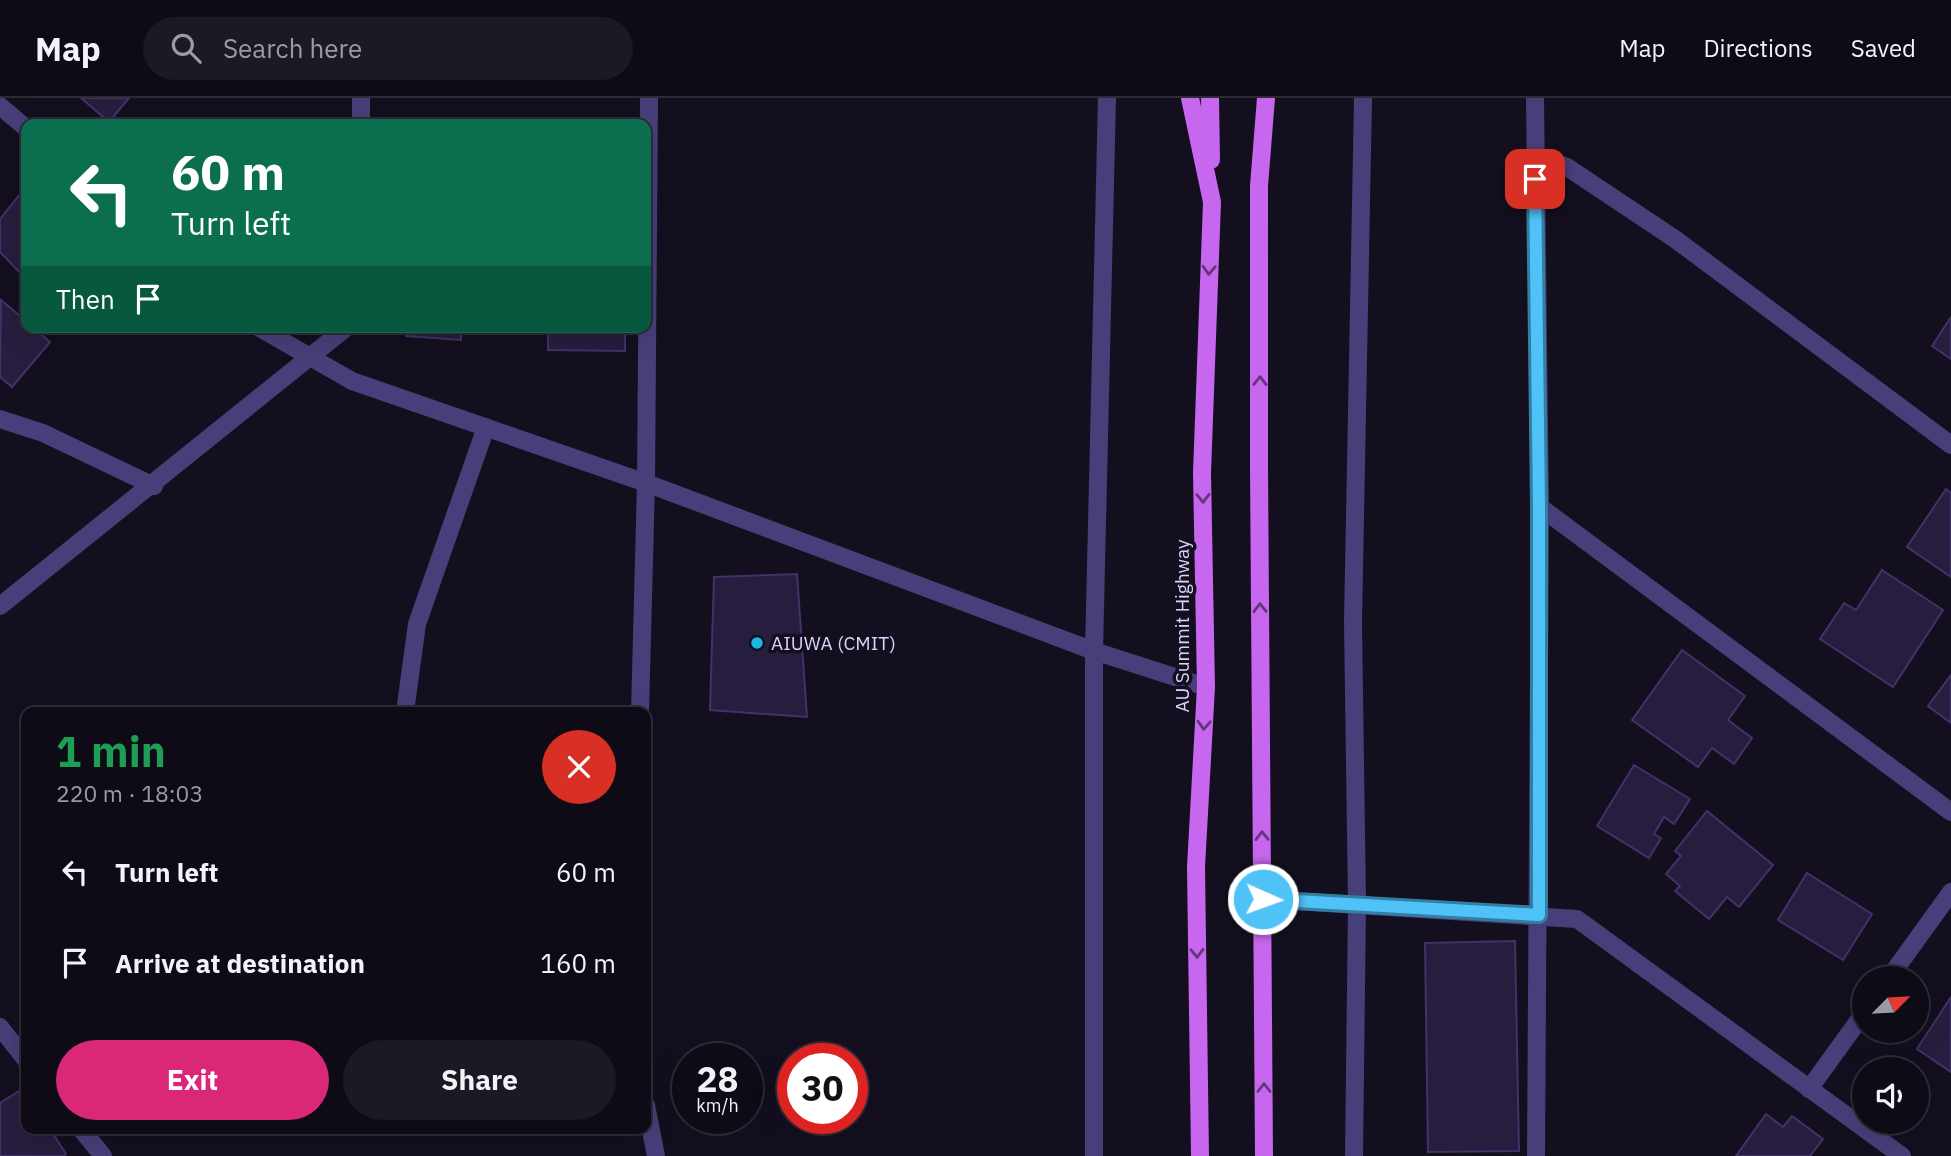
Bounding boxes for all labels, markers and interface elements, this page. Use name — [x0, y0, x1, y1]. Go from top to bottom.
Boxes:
search box — [143, 17, 633, 80]
text: Map — [35, 27, 101, 70]
icon: search — [167, 29, 205, 67]
text: Search here — [223, 31, 362, 65]
text: Map — [1619, 32, 1665, 64]
text: Directions — [1703, 32, 1813, 64]
text: Saved — [1851, 32, 1916, 64]
text: 60 m — [171, 140, 285, 203]
icon: left — [56, 147, 147, 238]
pin — [1505, 149, 1565, 209]
icon: arrive — [1516, 160, 1554, 198]
text: Turn left — [171, 202, 291, 244]
one-way arrow — [1202, 265, 1217, 276]
icon: arrive — [129, 280, 167, 318]
text: Then — [56, 282, 115, 316]
one-way arrow — [1252, 375, 1268, 386]
one-way arrow — [1195, 493, 1210, 504]
street label: AU Summit Highway — [1170, 539, 1194, 713]
one-way arrow — [1252, 603, 1268, 613]
place label: AIUWA (CMIT) — [771, 631, 896, 655]
marker: AIUWA (CMIT) — [749, 635, 765, 651]
one-way arrow — [1196, 720, 1211, 731]
text: 1 min — [56, 724, 166, 779]
button: close — [542, 730, 616, 804]
text: 220 m · 18:03 — [56, 778, 203, 808]
one-way arrow — [1255, 830, 1270, 841]
icon: left — [56, 853, 94, 891]
text: Turn left — [115, 855, 218, 889]
text: 60 m — [556, 855, 616, 889]
position arrow — [1226, 862, 1300, 936]
icon: arrive — [56, 944, 94, 982]
text: Arrive at destination — [115, 946, 365, 980]
text: 160 m — [540, 946, 616, 980]
one-way arrow — [1189, 948, 1205, 958]
north arrow — [1852, 966, 1928, 1043]
map controls — [1852, 966, 1929, 1134]
button: Exit — [56, 1040, 329, 1120]
button: Share — [343, 1040, 616, 1120]
speed limit sign: 30 — [777, 1043, 868, 1134]
text: 28 — [696, 1056, 739, 1102]
button: sound — [1852, 1057, 1929, 1134]
one-way arrow — [1256, 1082, 1272, 1093]
text: km/h — [696, 1094, 739, 1117]

